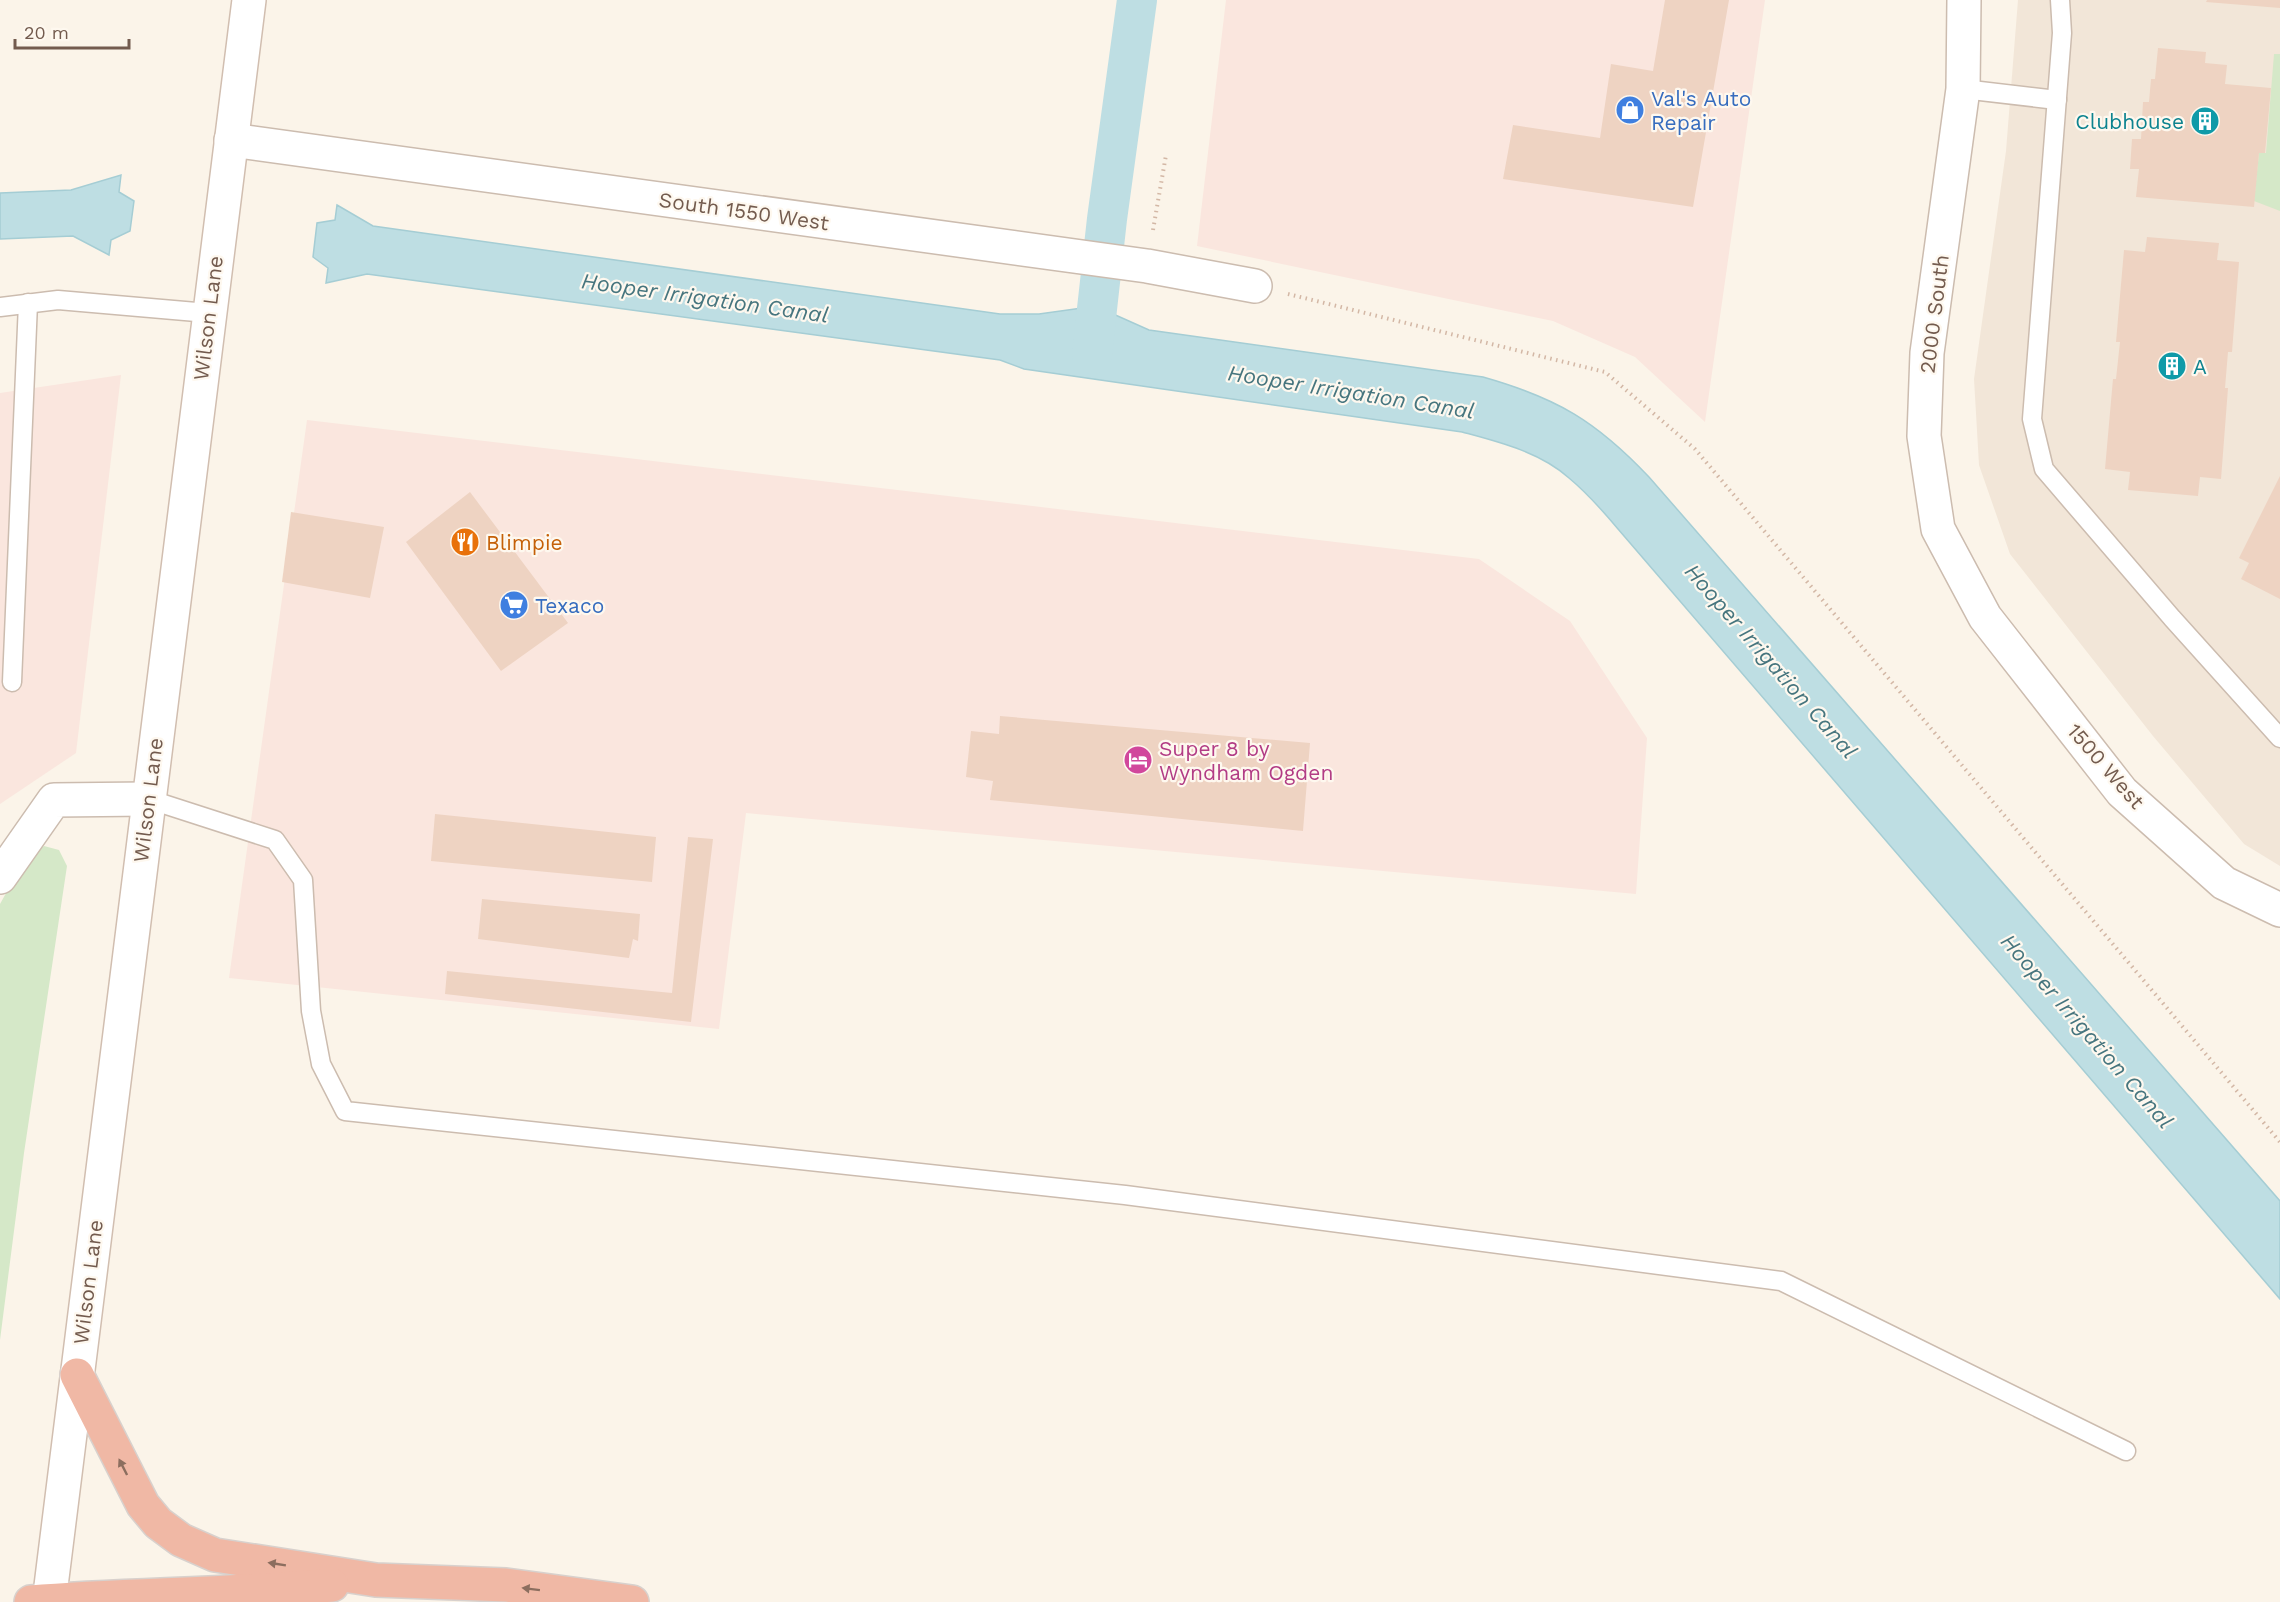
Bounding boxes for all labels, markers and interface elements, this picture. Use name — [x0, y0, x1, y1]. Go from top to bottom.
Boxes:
scale bar — [15, 12, 129, 50]
text: 20 m — [24, 22, 69, 43]
place label: Val's Auto Repair — [1651, 86, 1751, 135]
shop icon: Val's Auto Repair — [1614, 94, 1646, 126]
building icon: Clubhouse — [2189, 105, 2221, 137]
place label: Clubhouse — [2075, 109, 2184, 134]
street label: South 1550 West — [657, 187, 831, 235]
street label: 2000 South — [1914, 253, 1954, 375]
street label: Wilson Lane — [188, 254, 228, 382]
water label: Hooper Irrigation Canal — [580, 268, 830, 328]
building icon: A — [2156, 350, 2188, 382]
place label: A — [2193, 354, 2207, 379]
water label: Hooper Irrigation Canal — [1226, 360, 1476, 424]
restaurant icon: Blimpie — [449, 526, 481, 558]
place label: Blimpie — [486, 530, 563, 555]
water label: Hooper Irrigation Canal — [1680, 559, 1862, 763]
supermarket icon: Texaco — [498, 589, 530, 621]
place label: Texaco — [535, 593, 604, 618]
street label: 1500 West — [2062, 718, 2150, 814]
street label: Wilson Lane — [128, 736, 168, 864]
place label: Super 8 by Wyndham Ogden — [1159, 736, 1333, 785]
hotel icon: Super 8 by Wyndham Ogden — [1122, 744, 1154, 776]
water label: Hooper Irrigation Canal — [1996, 929, 2178, 1133]
street label: Wilson Lane — [68, 1218, 108, 1346]
one-way arrow — [119, 1458, 128, 1475]
one-way arrow — [267, 1559, 286, 1568]
one-way arrow — [521, 1584, 540, 1593]

